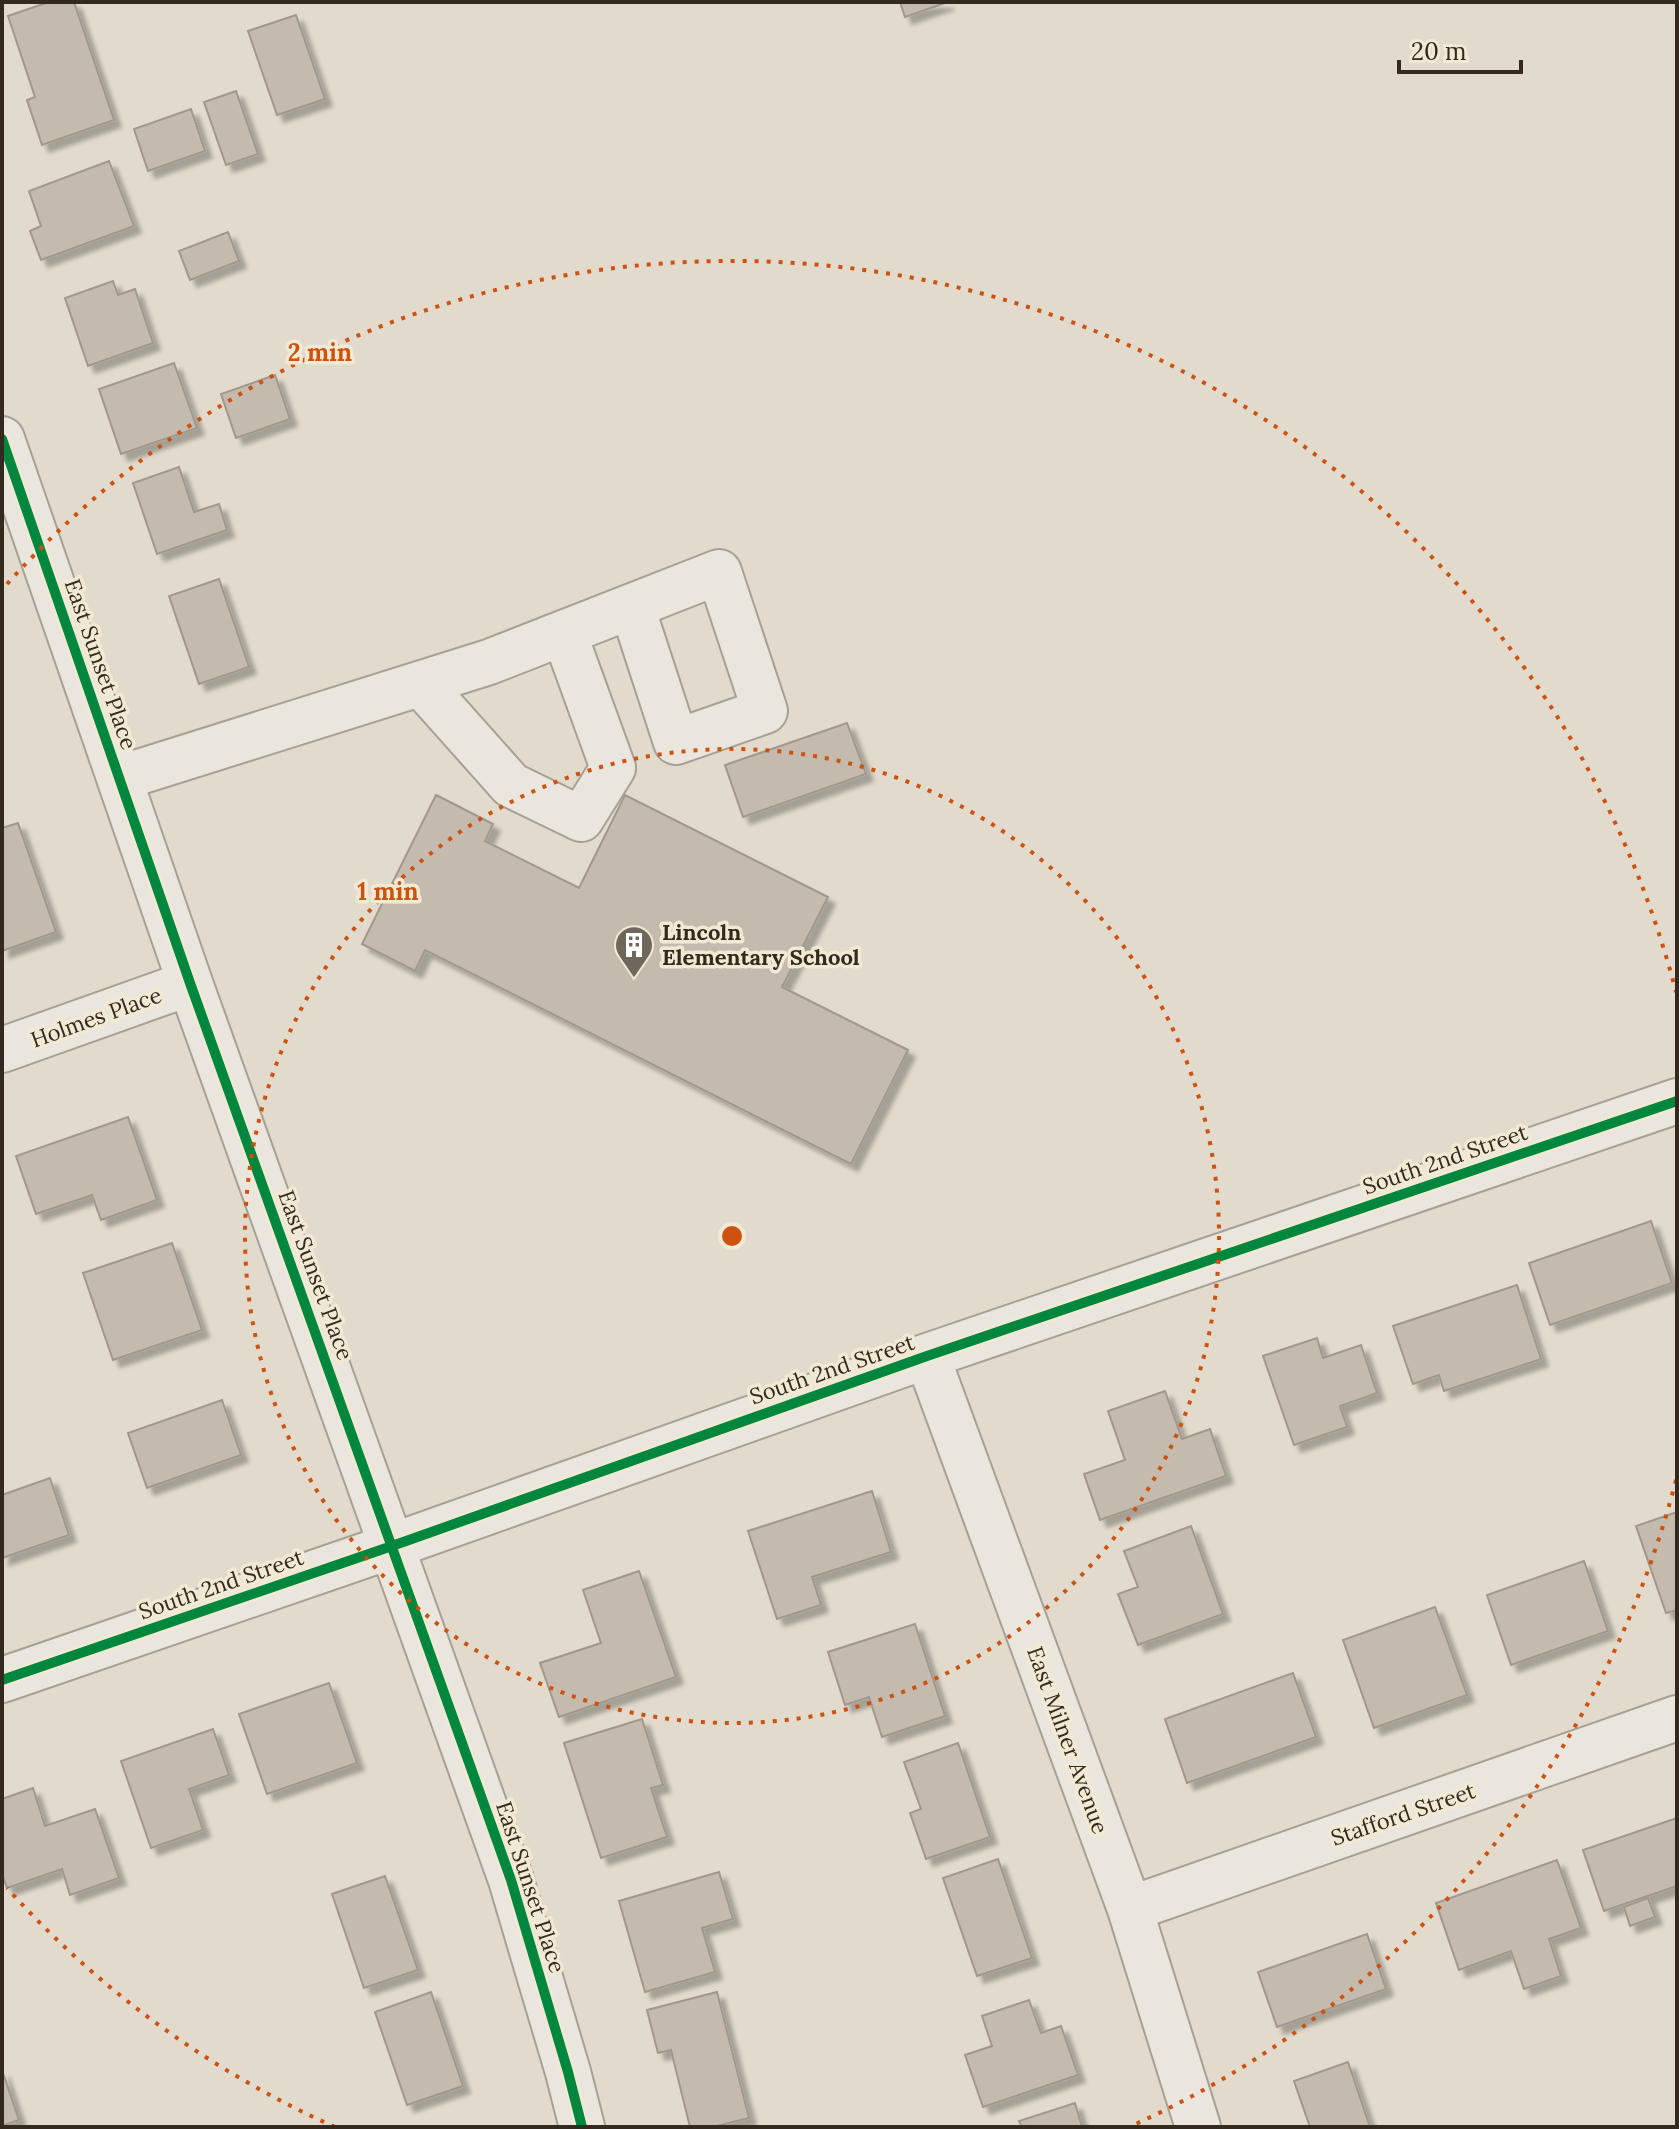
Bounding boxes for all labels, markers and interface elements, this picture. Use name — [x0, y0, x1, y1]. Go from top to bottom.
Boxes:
scale bar — [1399, 24, 1521, 74]
text: 20 m — [1411, 36, 1467, 67]
text: 2 min — [288, 337, 352, 368]
street label: East Sunset Place — [59, 575, 143, 753]
text: 1 min — [357, 876, 419, 907]
place label: Lincoln Elementary School — [662, 918, 860, 971]
building icon: Lincoln Elementary School — [613, 924, 655, 979]
street label: Holmes Place — [27, 980, 165, 1054]
street label: South 2nd Street — [1359, 1118, 1532, 1200]
street label: East Sunset Place — [272, 1186, 360, 1364]
centre of rings — [718, 1222, 746, 1250]
street label: South 2nd Street — [746, 1328, 919, 1410]
street label: South 2nd Street — [135, 1543, 308, 1625]
street label: East Milner Avenue — [1021, 1643, 1115, 1837]
street label: Stafford Street — [1327, 1776, 1479, 1852]
street label: East Sunset Place — [490, 1798, 572, 1976]

